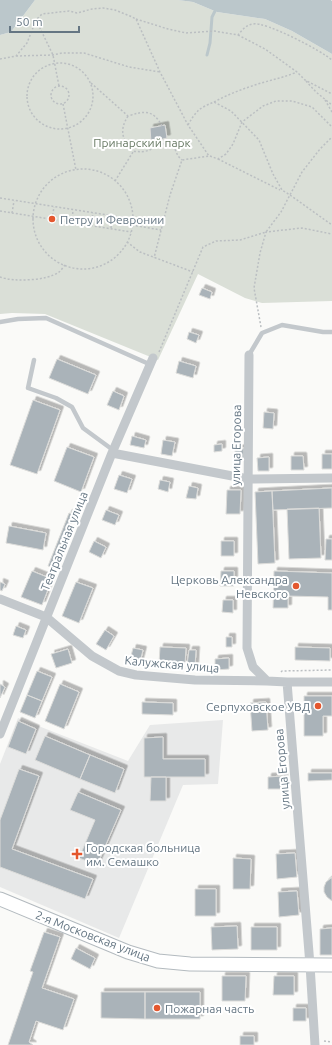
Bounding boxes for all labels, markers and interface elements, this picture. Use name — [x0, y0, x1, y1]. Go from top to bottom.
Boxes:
scale bar — [10, 8, 79, 34]
text: 50 m — [16, 15, 43, 28]
park label: Принарский парк — [93, 136, 191, 149]
place label: Петру и Февронии — [60, 213, 164, 226]
marker: Петру и Февронии — [47, 214, 57, 224]
street label: улица Егорова — [229, 404, 243, 486]
street label: Театральная улица — [38, 489, 90, 593]
place label: Церковь Александра Невского — [171, 573, 288, 600]
marker: Церковь Александра Невского — [291, 581, 301, 591]
street label: Калужская улица — [124, 653, 220, 675]
place label: Серпуховское УВД — [206, 700, 310, 713]
marker: Серпуховское УВД — [313, 701, 323, 711]
street label: улица Егорова — [272, 728, 292, 810]
place label: Городская больница им. Семашко — [86, 841, 201, 868]
marker: Городская больница им. Семашко — [71, 848, 83, 860]
street label: 2-я Московская улица — [34, 908, 152, 964]
place label: Пожарная часть — [165, 1002, 254, 1015]
marker: Пожарная часть — [152, 1003, 162, 1013]

